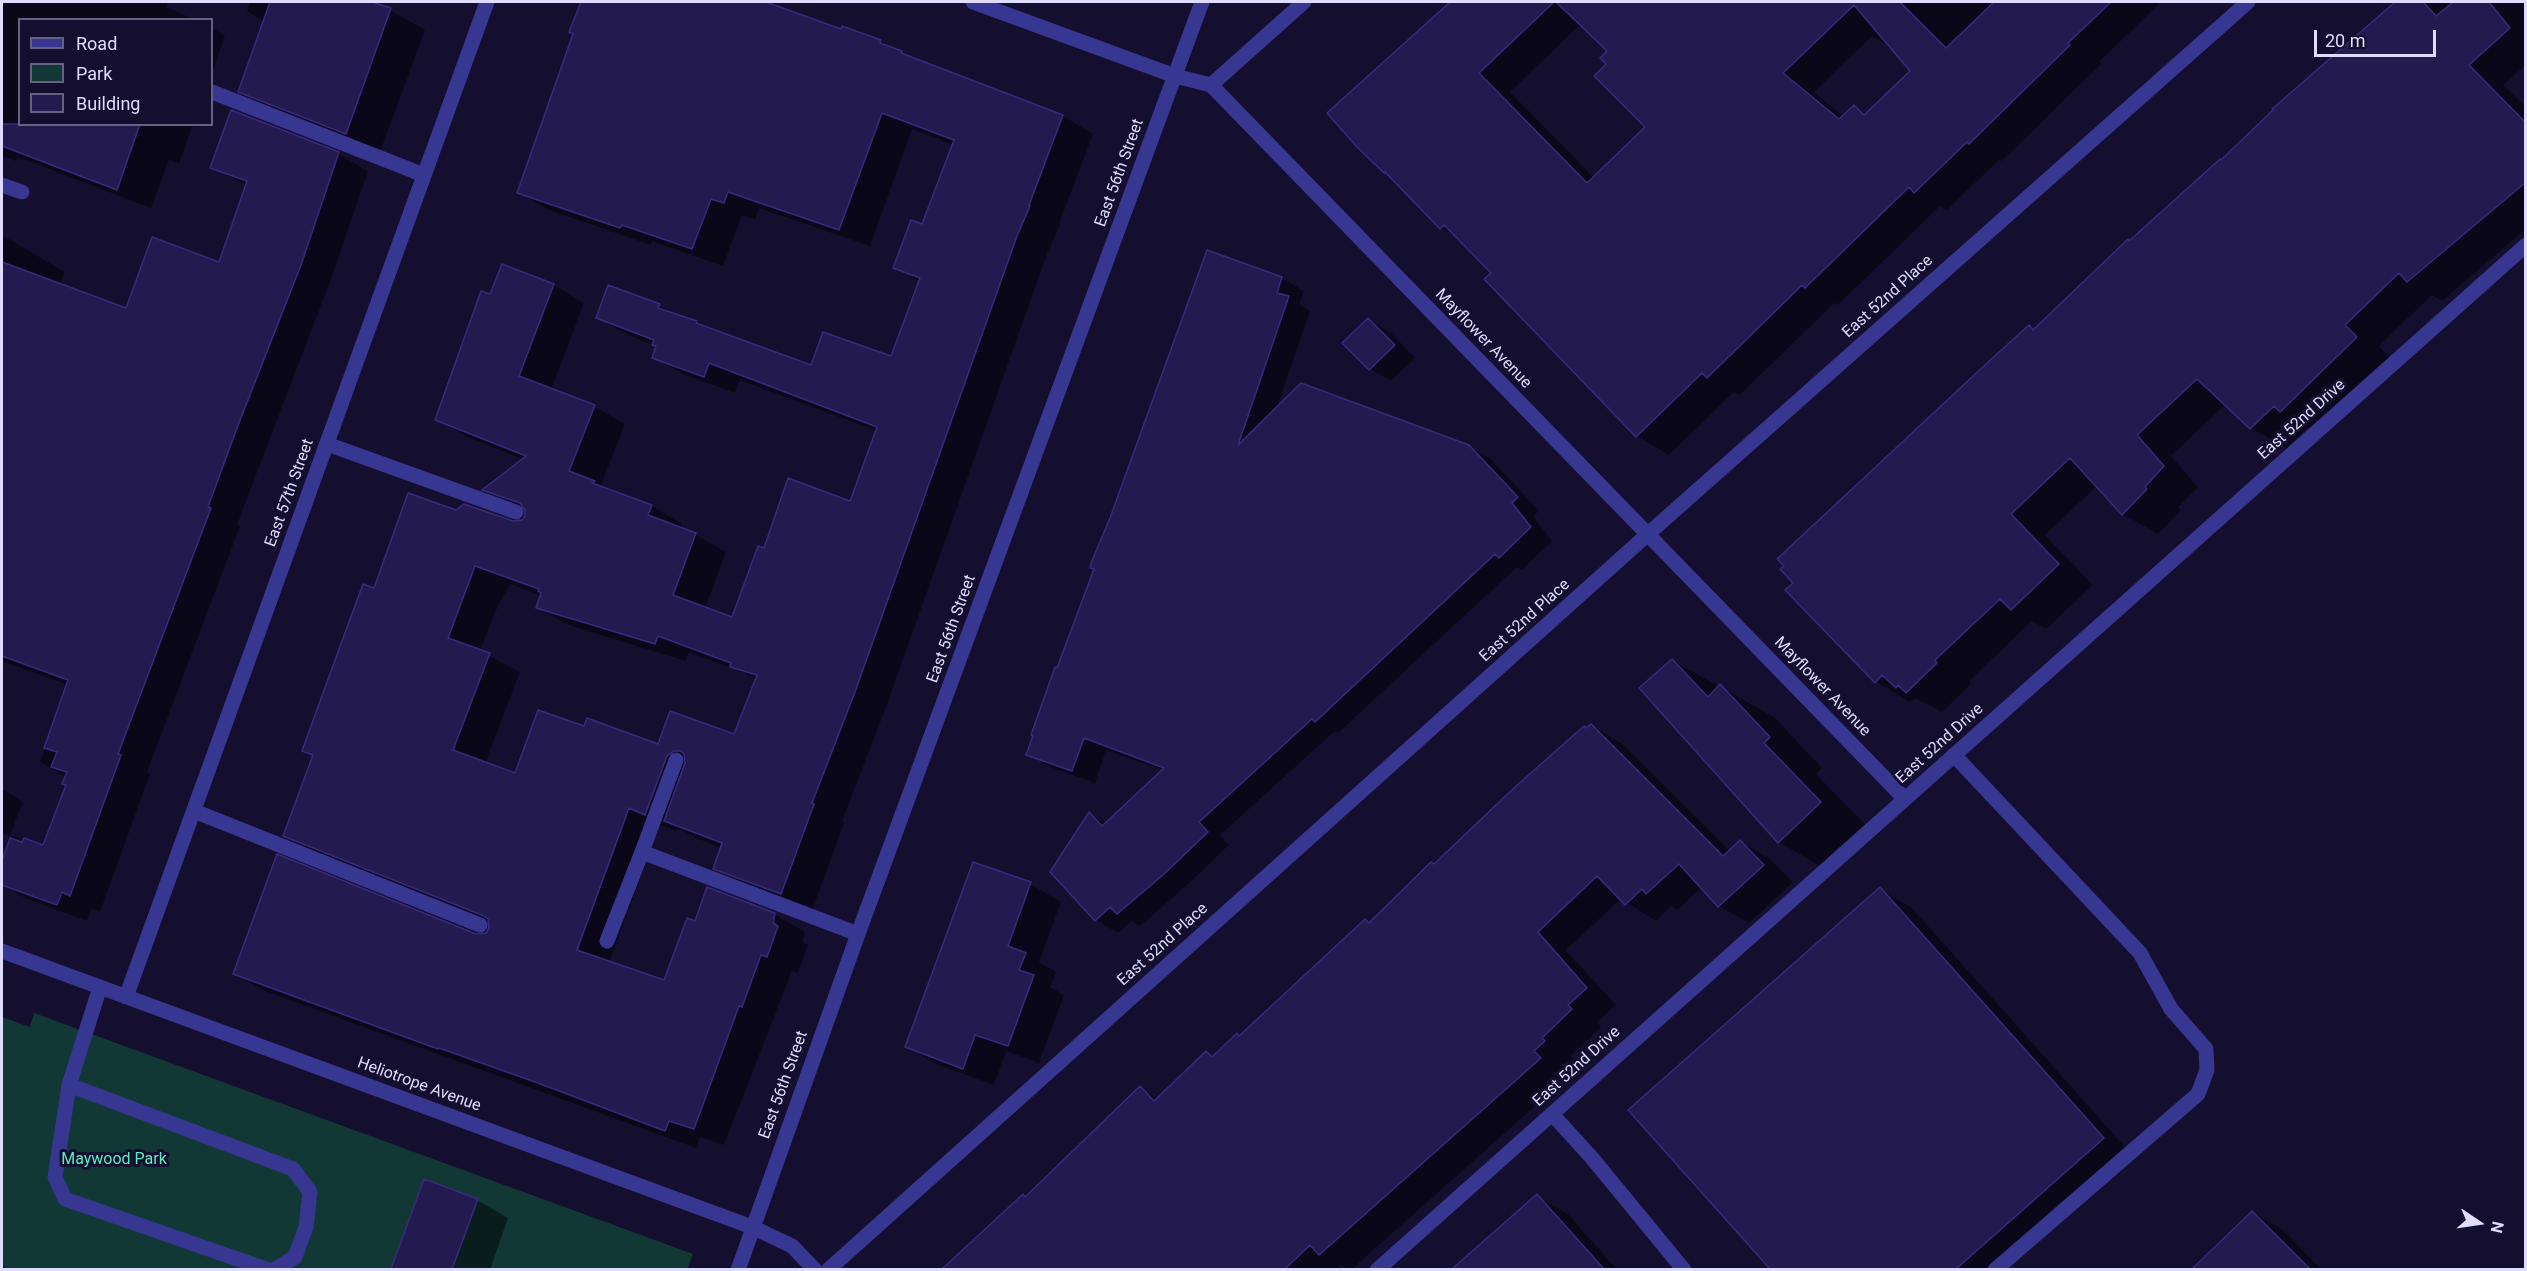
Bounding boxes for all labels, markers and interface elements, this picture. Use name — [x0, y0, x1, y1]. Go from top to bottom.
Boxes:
legend — [18, 18, 213, 126]
scale bar — [2317, 18, 2438, 56]
text: 20 m — [2325, 30, 2365, 51]
text: Road — [76, 33, 117, 54]
text: Park — [76, 63, 112, 84]
text: Building — [76, 93, 140, 114]
street label: East 56th Street — [1092, 116, 1148, 230]
street label: East 52nd Place — [1839, 252, 1937, 342]
street label: Mayflower Avenue — [1431, 285, 1535, 393]
street label: East 52nd Drive — [2254, 376, 2350, 464]
street label: East 57th Street — [262, 436, 318, 550]
street label: East 56th Street — [924, 572, 980, 686]
street label: East 52nd Place — [1476, 576, 1574, 666]
street label: Mayflower Avenue — [1770, 633, 1874, 741]
street label: East 52nd Drive — [1892, 700, 1988, 788]
street label: East 52nd Place — [1114, 900, 1212, 990]
street label: East 52nd Drive — [1529, 1023, 1625, 1111]
street label: East 56th Street — [756, 1028, 812, 1142]
street label: Heliotrope Avenue — [355, 1054, 483, 1116]
park label: Maywood Park — [61, 1150, 167, 1170]
north arrow — [2449, 1193, 2509, 1253]
text: N — [2487, 1220, 2508, 1235]

